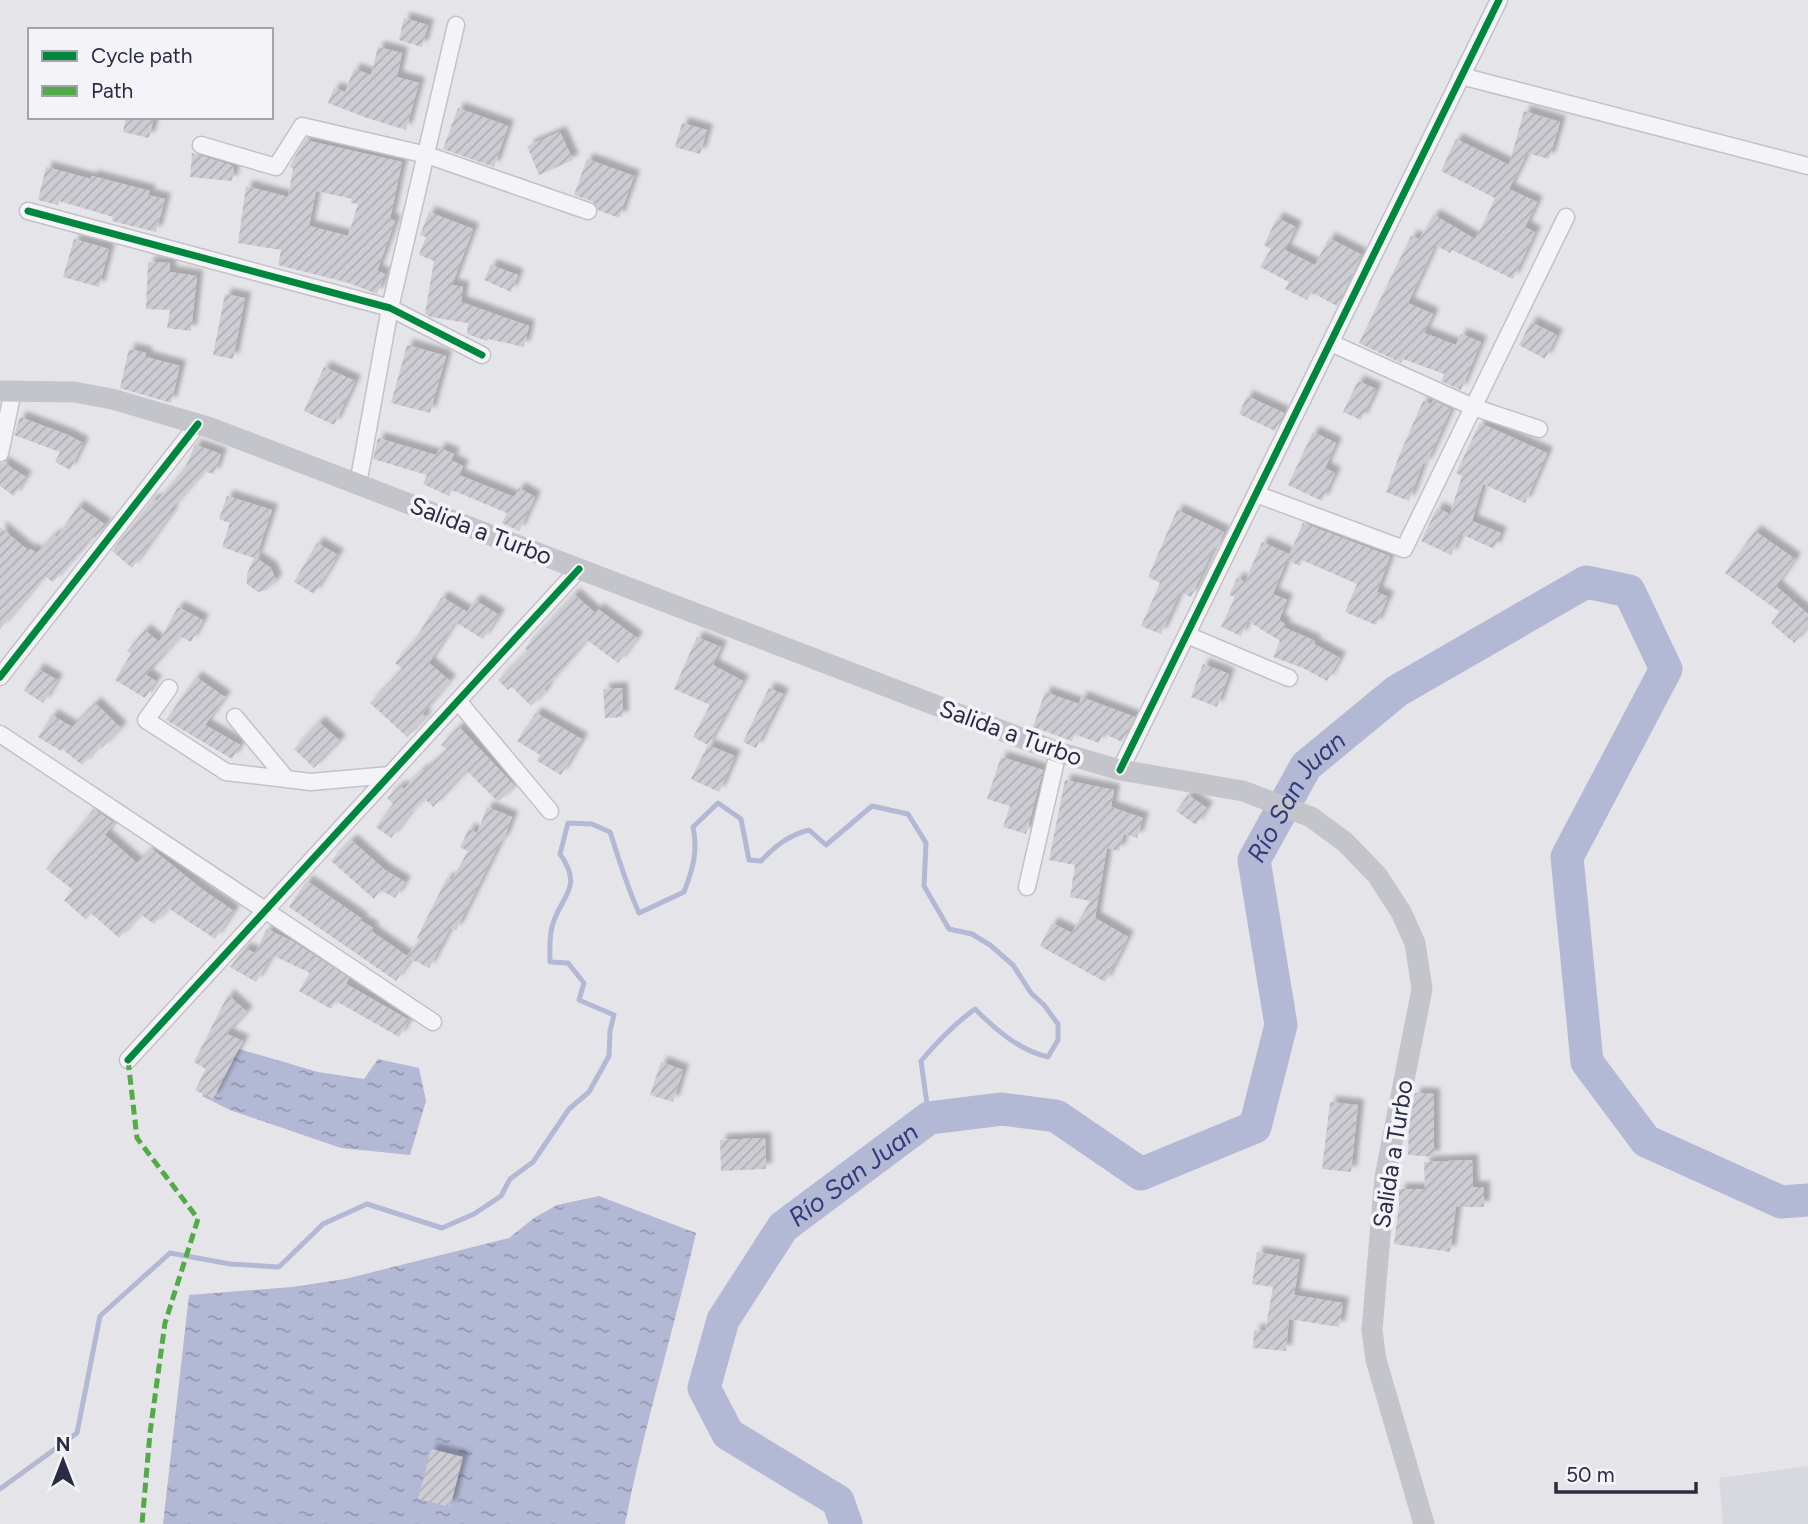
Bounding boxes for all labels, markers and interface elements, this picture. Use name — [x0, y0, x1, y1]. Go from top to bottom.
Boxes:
legend — [28, 28, 273, 119]
text: Cycle path — [91, 43, 192, 68]
text: Path — [91, 78, 133, 103]
street label: Salida a Turbo — [406, 490, 556, 571]
street label: Salida a Turbo — [936, 693, 1087, 772]
water label: Río San Juan — [1240, 724, 1352, 868]
street label: Salida a Turbo — [1366, 1078, 1419, 1230]
water label: Río San Juan — [782, 1116, 924, 1233]
north arrow — [28, 1426, 98, 1496]
text: N — [56, 1433, 70, 1456]
scale bar — [1556, 1450, 1696, 1494]
text: 50 m — [1566, 1462, 1615, 1487]

